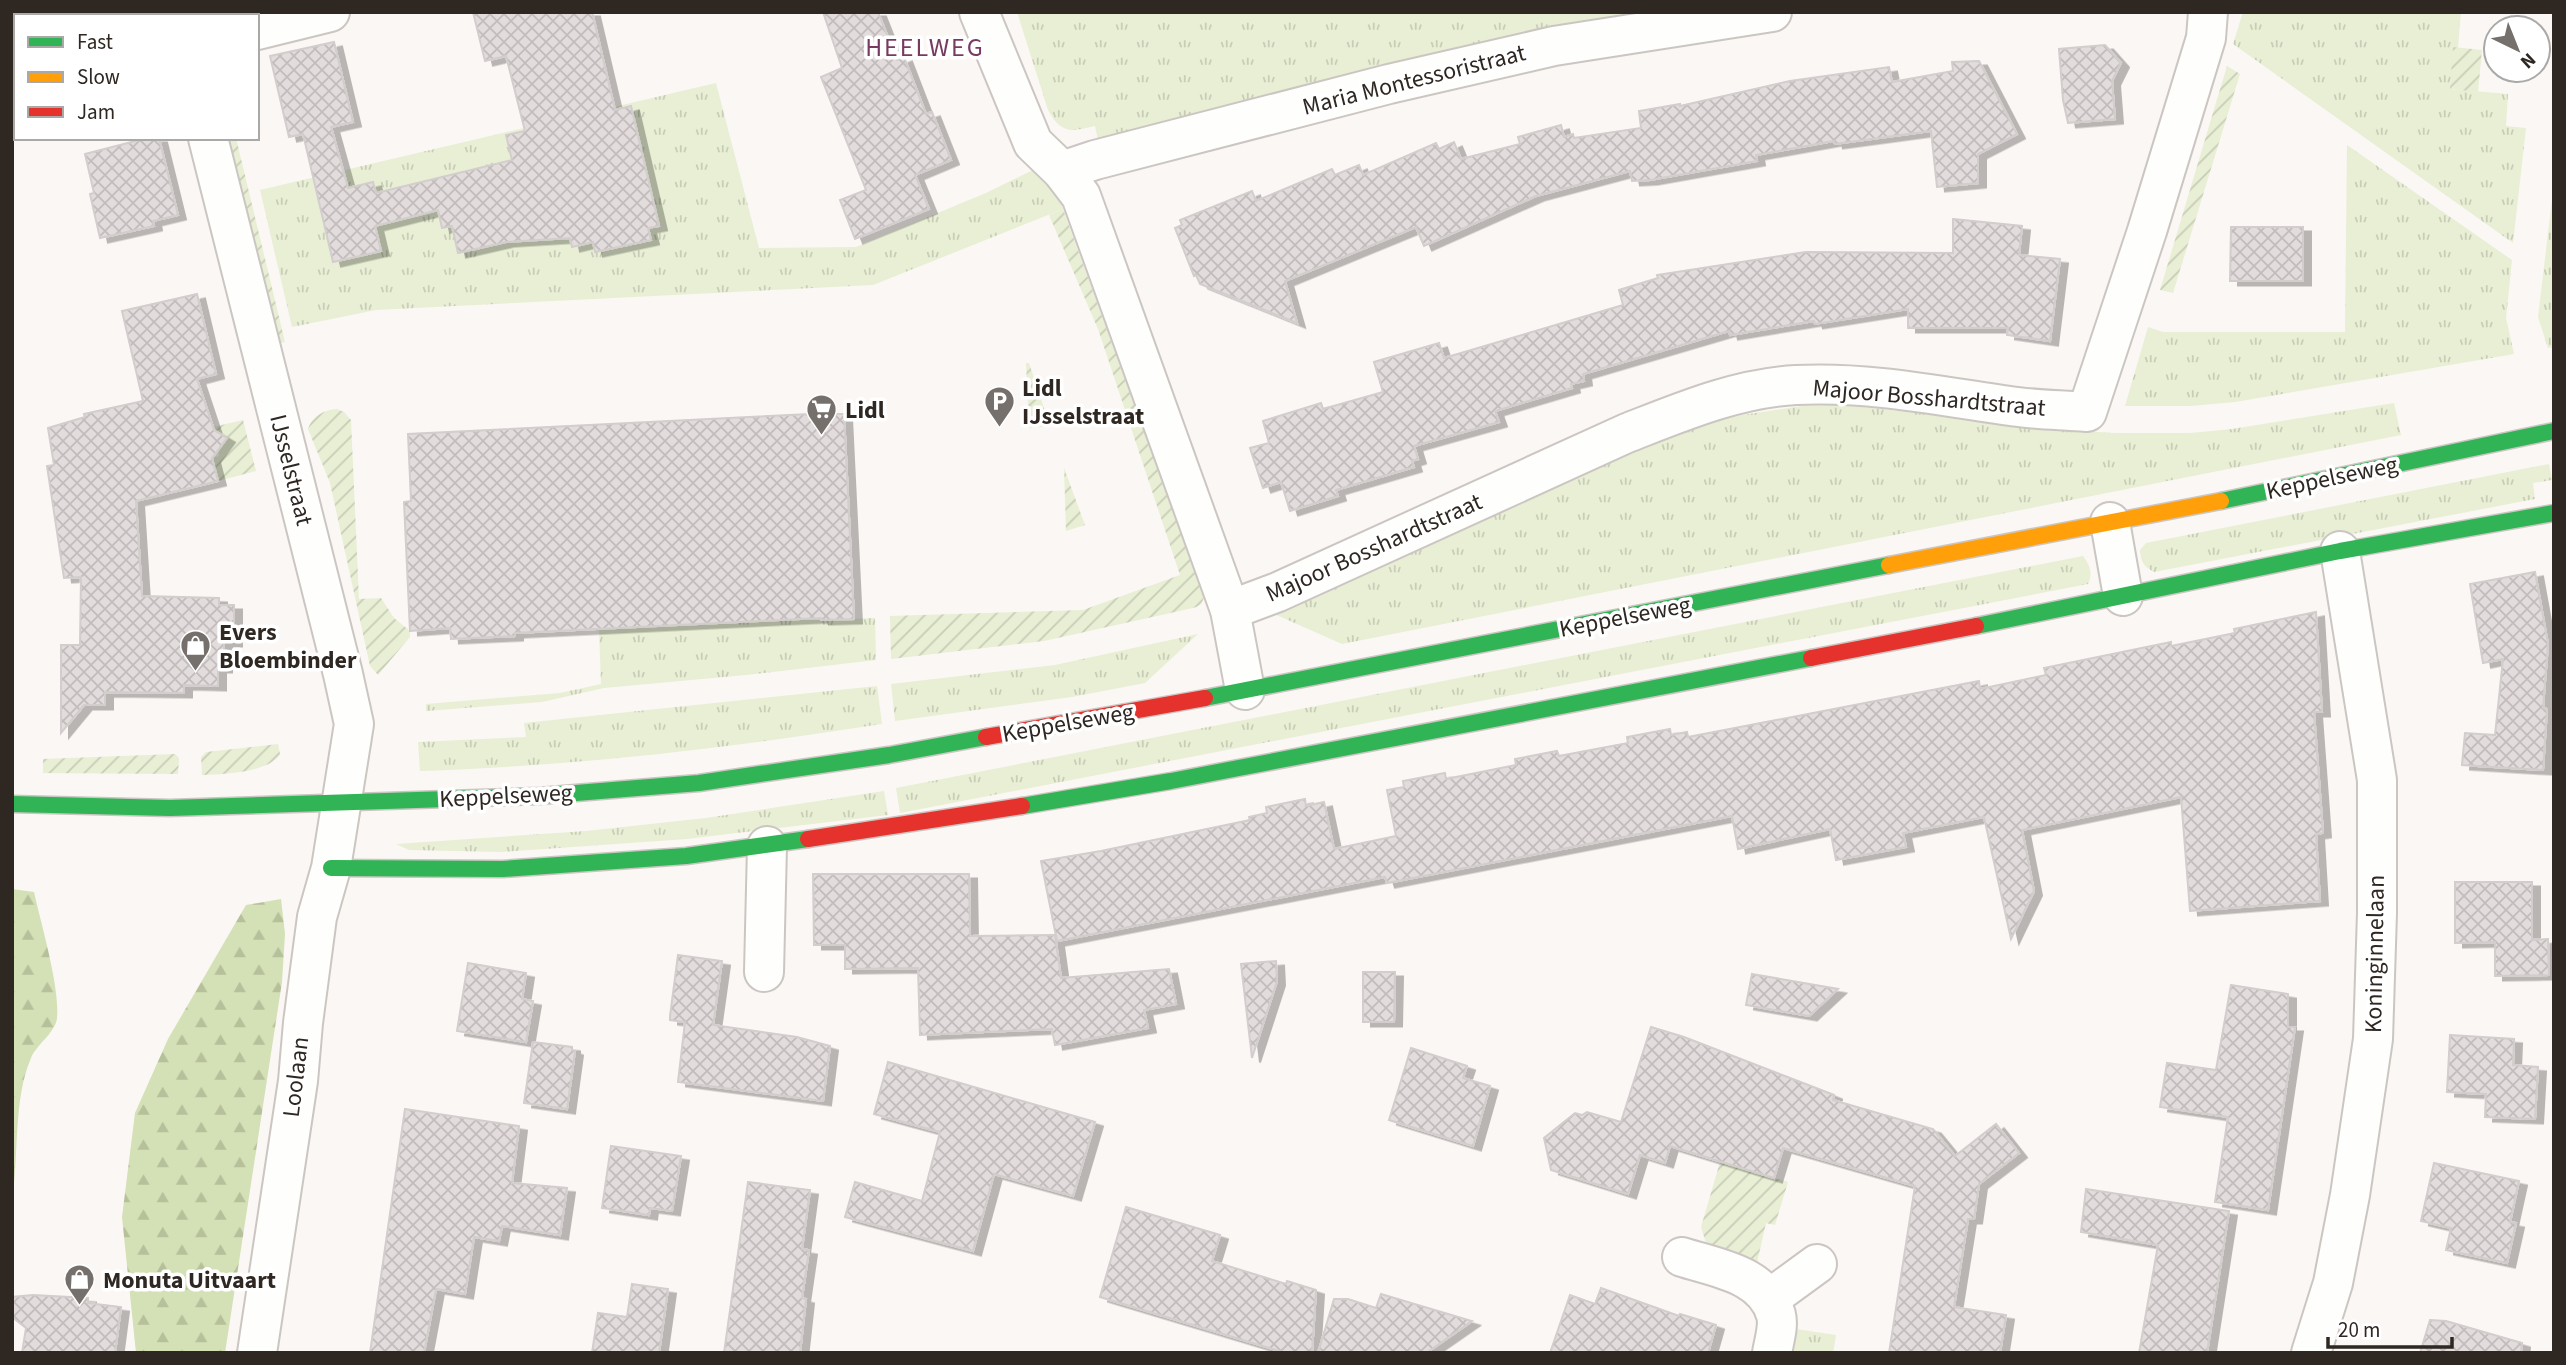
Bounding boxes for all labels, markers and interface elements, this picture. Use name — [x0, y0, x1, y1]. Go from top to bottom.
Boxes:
legend — [14, 14, 259, 140]
north arrow — [2482, 14, 2552, 84]
text: Fast — [77, 27, 113, 57]
district label: HEELWEG — [865, 29, 985, 66]
street label: Maria Montessoristraat — [1299, 35, 1529, 125]
text: N — [2514, 46, 2541, 75]
text: Slow — [77, 62, 120, 92]
text: Jam — [77, 97, 115, 127]
street label: Majoor Bosshardtstraat — [1811, 370, 2047, 426]
place label: Lidl IJsselstraat — [1022, 371, 1144, 434]
parking icon: Lidl IJsselstraat — [982, 385, 1016, 429]
supermarket icon: Lidl — [805, 393, 839, 437]
place label: Lidl — [845, 393, 885, 428]
street label: IJsselstraat — [260, 411, 322, 529]
street label: Keppelseweg — [2263, 447, 2401, 509]
street label: Majoor Bosshardtstraat — [1260, 484, 1488, 612]
street label: Keppelseweg — [1556, 587, 1694, 647]
place label: Evers Bloembinder — [219, 615, 357, 678]
shop icon: Evers Bloembinder — [179, 629, 213, 673]
street label: Keppelseweg — [999, 694, 1137, 752]
street label: Keppelseweg — [439, 775, 573, 817]
street label: Koninginnelaan — [2356, 874, 2394, 1034]
street label: Loolaan — [274, 1035, 318, 1119]
shop icon: Monuta Uitvaart — [63, 1263, 97, 1307]
place label: Monuta Uitvaart — [103, 1263, 276, 1298]
scale bar — [2328, 1306, 2452, 1350]
text: 20 m — [2338, 1315, 2380, 1345]

